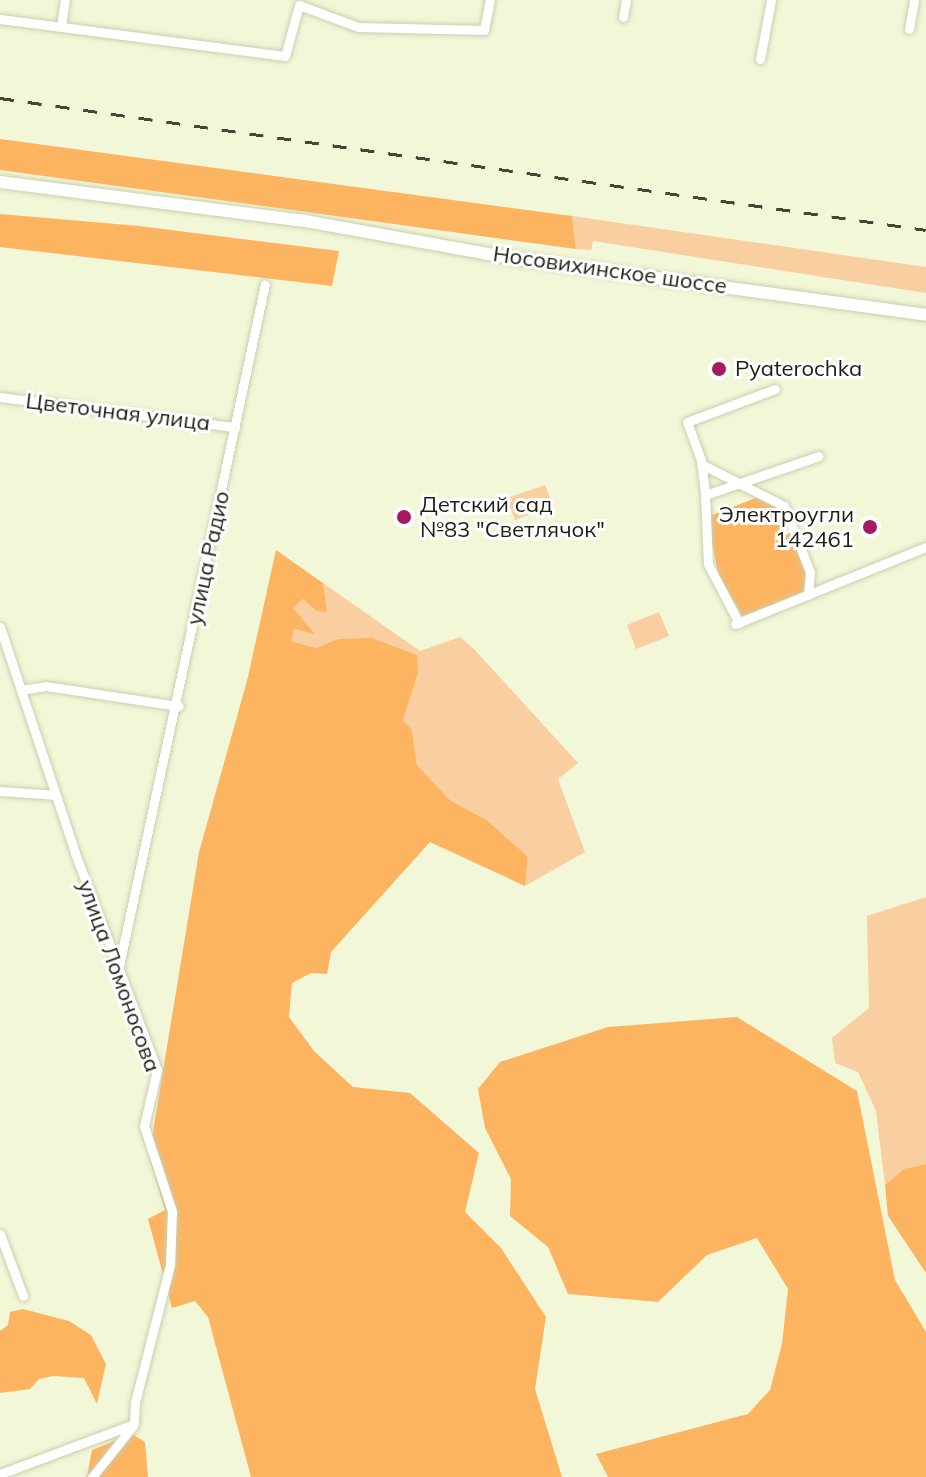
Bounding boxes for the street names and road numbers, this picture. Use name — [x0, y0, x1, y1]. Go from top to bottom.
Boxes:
street label: Носовихинское шоссе — [491, 241, 729, 299]
street label: Цветочная улица — [24, 388, 212, 436]
street label: улица Радио — [181, 488, 235, 628]
street label: улица Ломоносова — [72, 876, 166, 1076]

